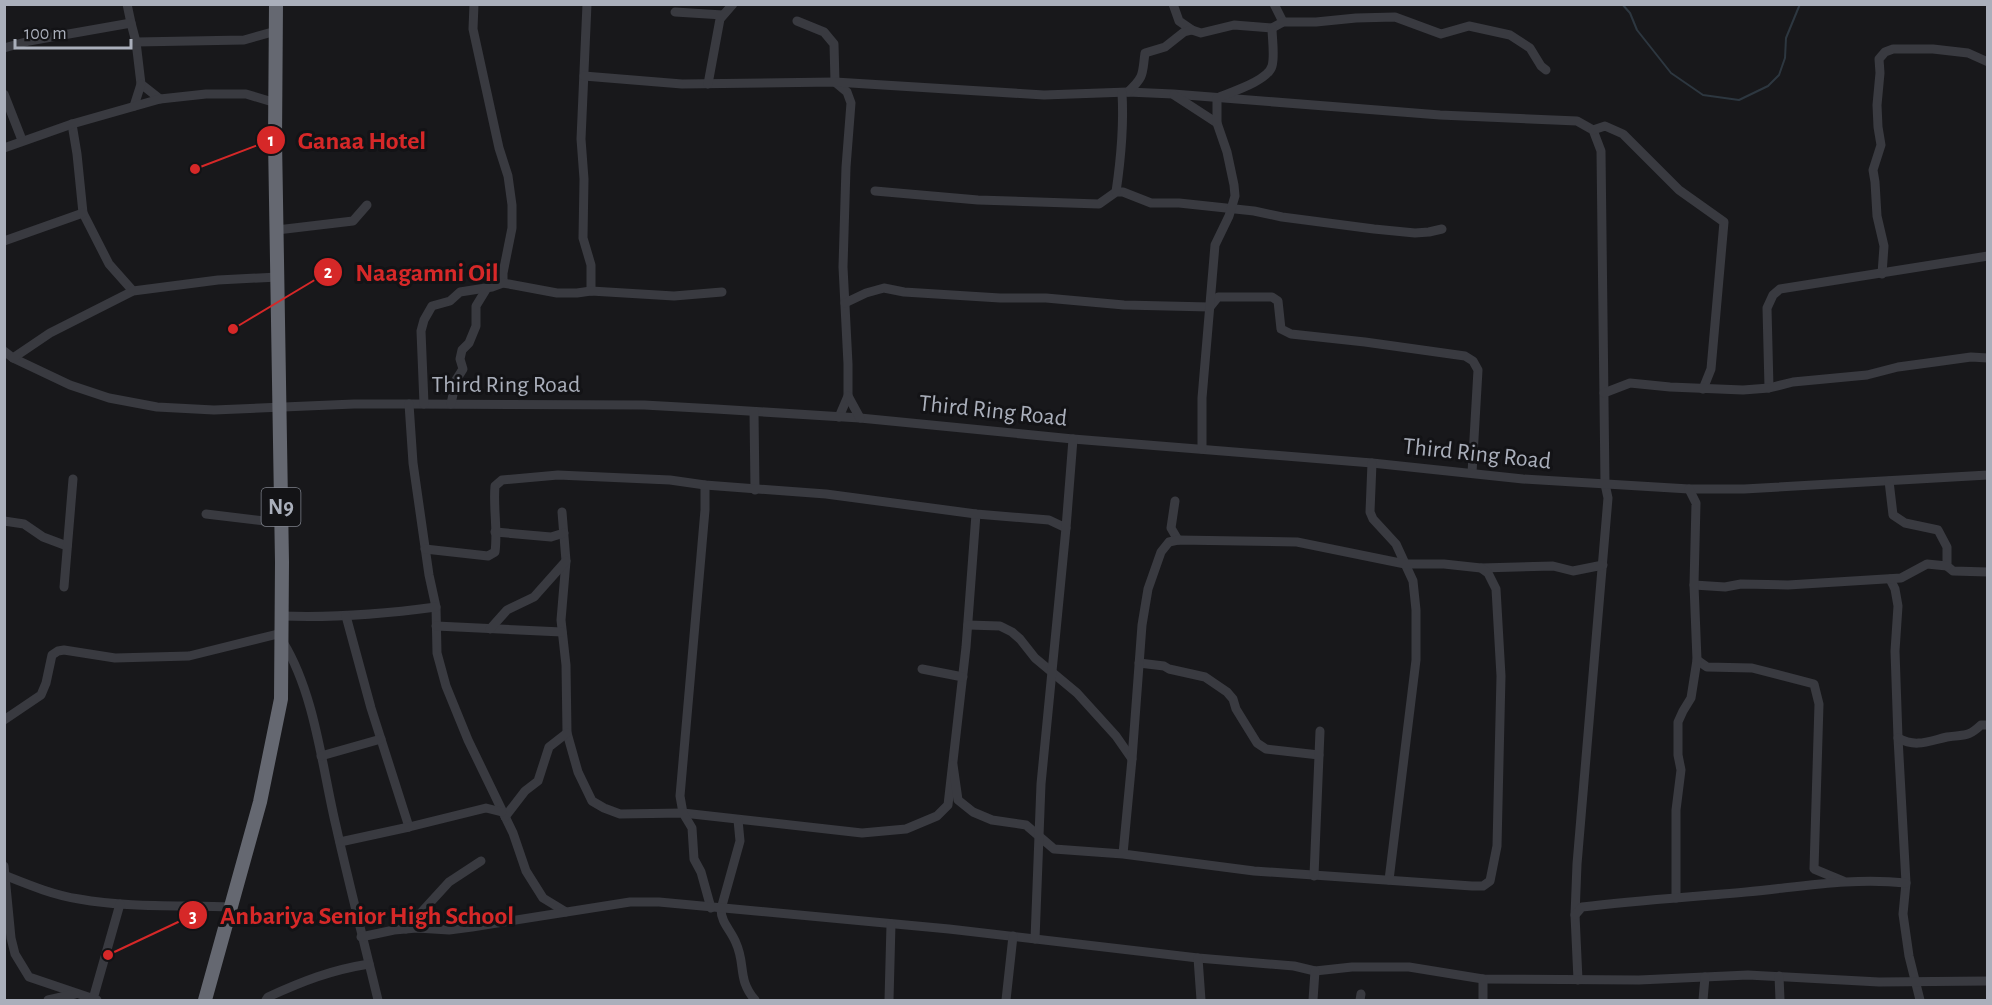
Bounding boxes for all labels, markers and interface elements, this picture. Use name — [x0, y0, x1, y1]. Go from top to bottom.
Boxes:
scale bar — [15, 12, 130, 50]
text: 100 m — [24, 25, 67, 43]
callout: Ganaa Hotel — [256, 118, 438, 162]
text: Ganaa Hotel — [298, 128, 426, 154]
text: 1 — [268, 132, 274, 150]
callout: Naagamni Oil — [313, 250, 510, 294]
text: Naagamni Oil — [355, 260, 499, 286]
text: 2 — [324, 264, 333, 282]
street label: Third Ring Road — [432, 373, 580, 397]
street label: Third Ring Road — [918, 391, 1068, 431]
street label: Third Ring Road — [1402, 434, 1552, 474]
road number: N9 — [262, 488, 300, 526]
callout: Anbariya Senior High School — [178, 893, 527, 937]
text: Anbariya Senior High School — [220, 903, 514, 929]
text: 3 — [189, 908, 197, 926]

